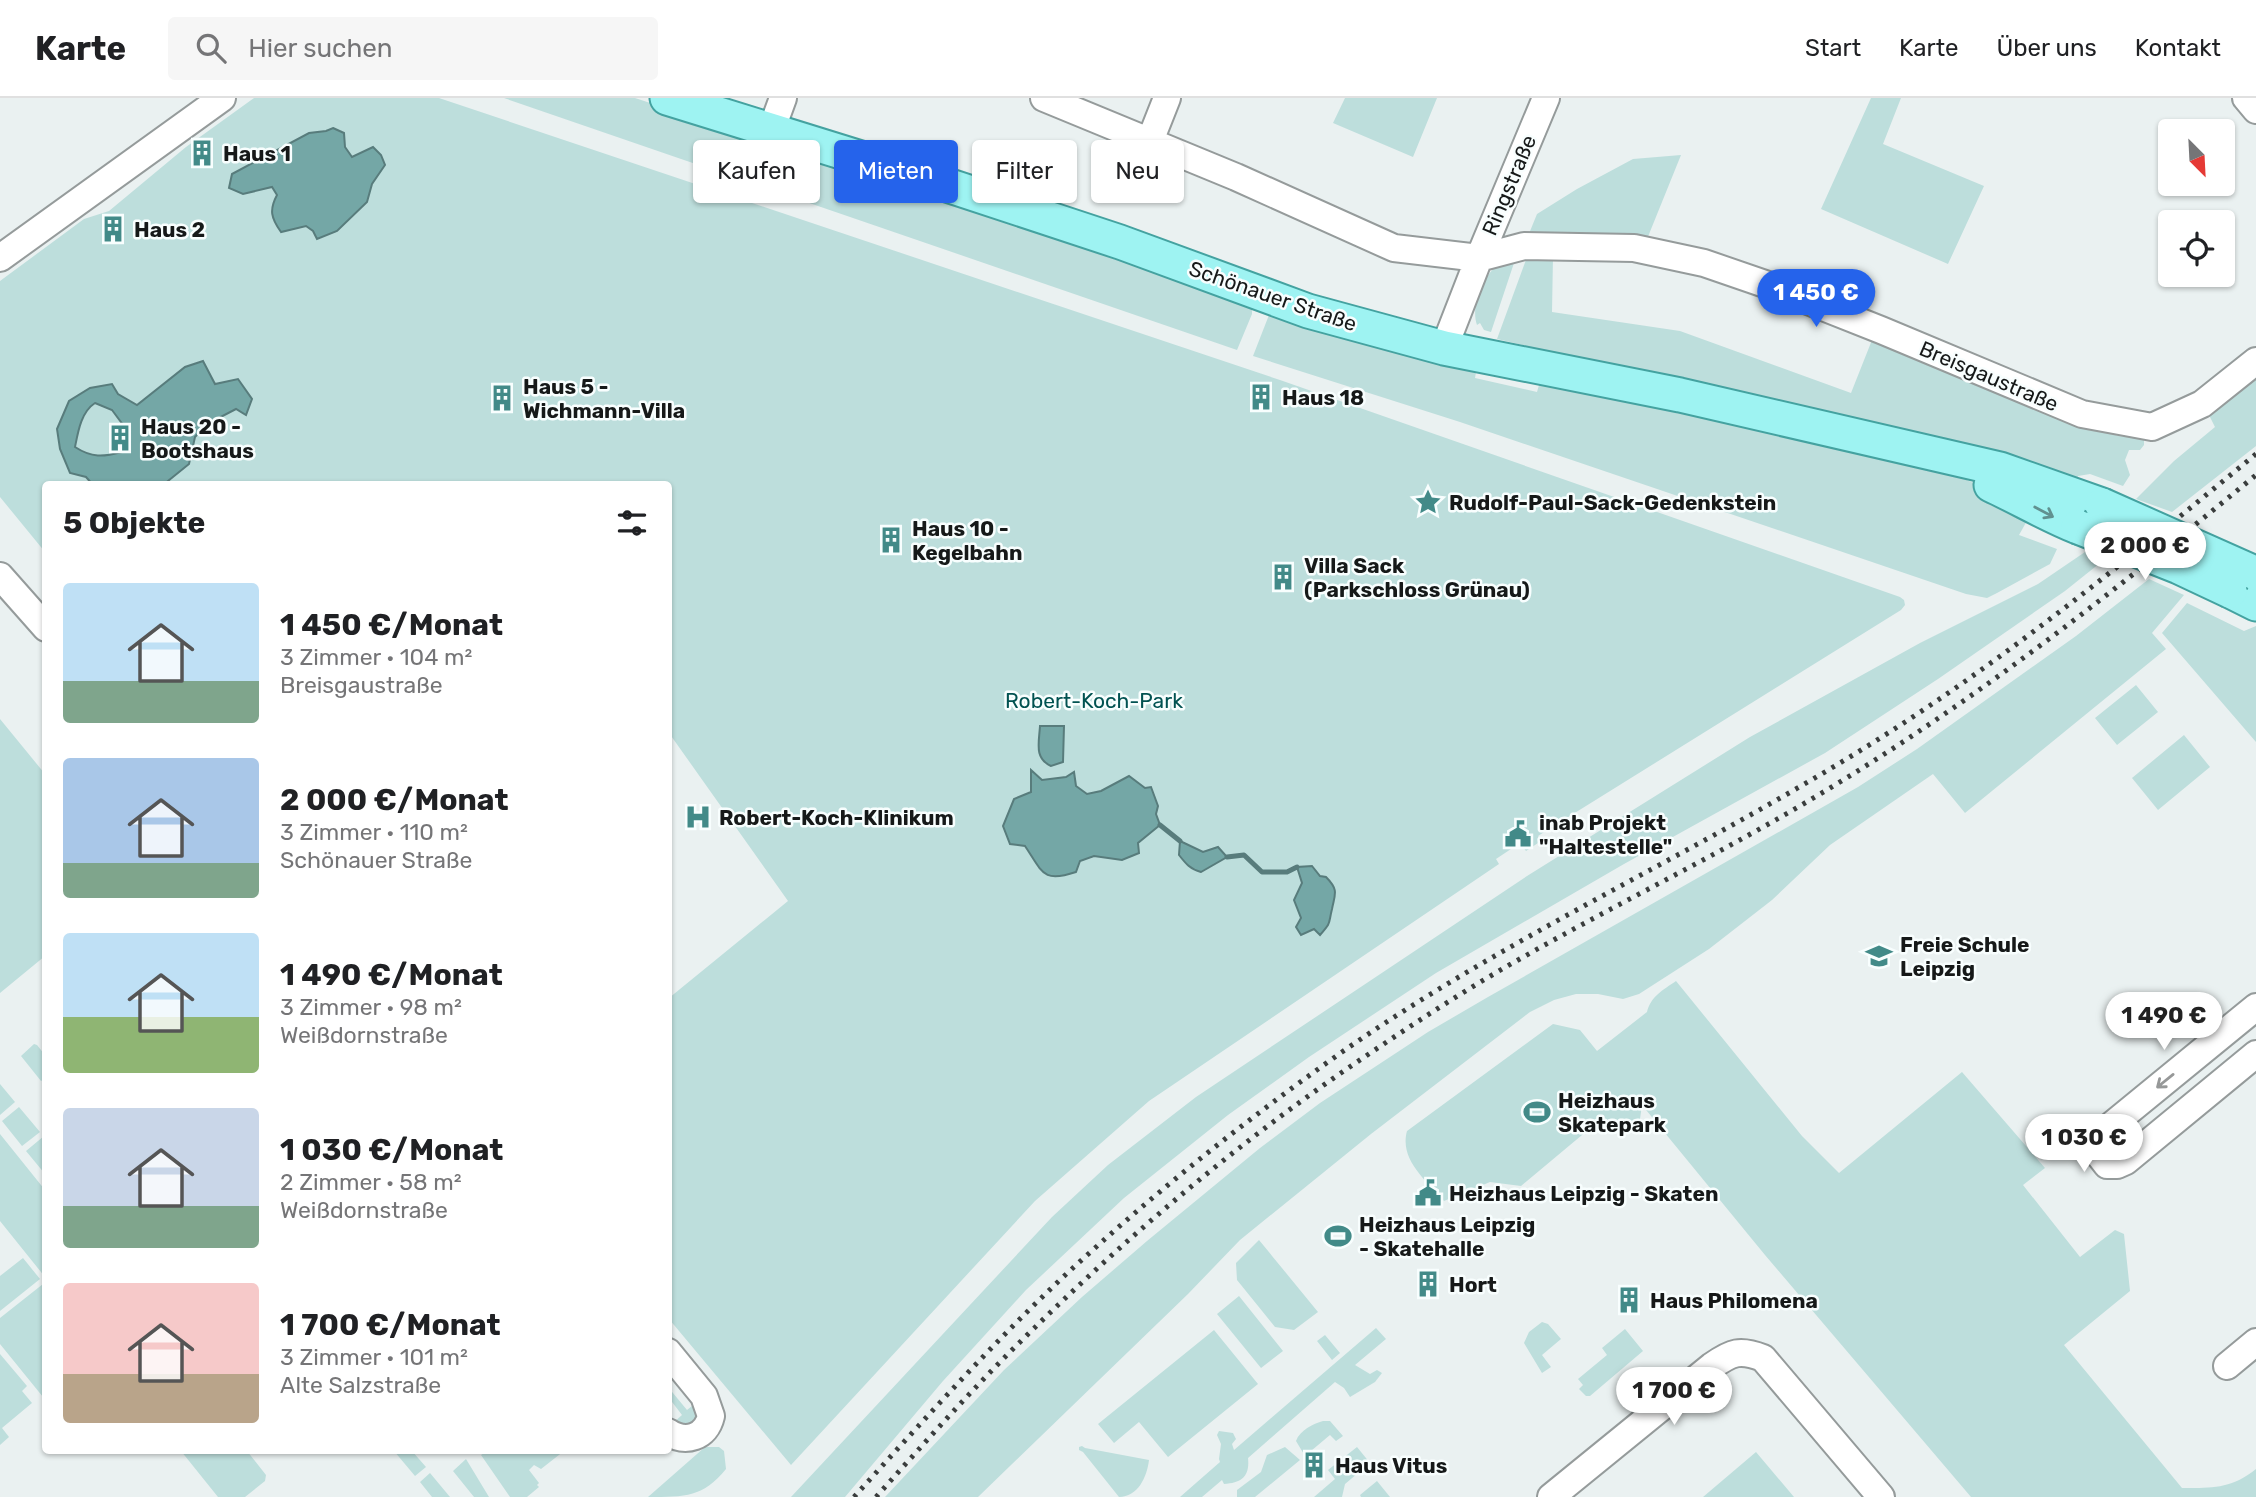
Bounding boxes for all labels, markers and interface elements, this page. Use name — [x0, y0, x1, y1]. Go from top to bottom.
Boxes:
search box — [168, 17, 658, 80]
text: Karte — [35, 29, 126, 68]
icon: search — [192, 29, 230, 67]
text: Hier suchen — [248, 33, 393, 64]
text: Start — [1805, 34, 1861, 62]
text: Karte — [1899, 34, 1959, 62]
text: Über uns — [1997, 34, 2097, 62]
text: Kontakt — [2135, 34, 2221, 62]
north arrow — [2158, 119, 2235, 196]
map controls — [2158, 119, 2235, 287]
street label: Ringstraße — [1477, 131, 1541, 239]
building icon: Haus 1 — [187, 138, 217, 168]
chip: Kaufen — [693, 140, 820, 203]
chip: Mieten — [834, 140, 958, 203]
chip: Filter — [972, 140, 1077, 203]
chip: Neu — [1091, 140, 1184, 203]
place label: Haus 1 — [223, 141, 291, 166]
button: locate — [2158, 210, 2235, 287]
building icon: Haus 2 — [98, 214, 128, 244]
place label: Haus 2 — [134, 217, 205, 242]
street label: Schönauer Straße — [1186, 256, 1360, 336]
pin: 1 450 € — [1751, 270, 1881, 329]
text: 1 450 € — [1773, 278, 1859, 306]
street label: Breisgaustraße — [1916, 335, 2062, 417]
place label: Haus 5 - Wichmann-Villa — [523, 374, 685, 423]
building icon: Haus 18 — [1246, 382, 1276, 412]
building icon: Haus 5 - Wichmann-Villa — [487, 383, 517, 413]
place label: Haus 18 — [1282, 385, 1364, 410]
place label: Haus 20 - Bootshaus — [141, 414, 254, 463]
building icon: Haus 20 - Bootshaus — [105, 423, 135, 453]
place icon: Rudolf-Paul-Sack-Gedenkstein — [1413, 487, 1443, 517]
place label: Rudolf-Paul-Sack-Gedenkstein — [1449, 490, 1776, 515]
icon: filters — [613, 504, 651, 542]
text: 5 Objekte — [63, 505, 205, 541]
one-way arrow — [2033, 505, 2054, 519]
place label: Haus 10 - Kegelbahn — [912, 516, 1022, 565]
pin: 2 000 € — [2080, 522, 2210, 582]
building icon: Haus 10 - Kegelbahn — [876, 525, 906, 555]
text: 2 000 € — [2100, 531, 2190, 559]
place label: Villa Sack (Parkschloss Grünau) — [1304, 553, 1530, 602]
building icon: Villa Sack (Parkschloss Grünau) — [1268, 562, 1298, 592]
text: 1 450 €/Monat — [280, 607, 503, 643]
icon: home — [119, 611, 203, 695]
text: 3 Zimmer · 104 m² — [280, 643, 472, 671]
text: Breisgaustraße — [280, 671, 443, 699]
park label: Robert-Koch-Park — [1005, 688, 1183, 713]
text: 2 000 €/Monat — [280, 782, 508, 818]
icon: home — [119, 786, 203, 870]
hospital icon: Robert-Koch-Klinikum — [683, 802, 713, 832]
place label: Robert-Koch-Klinikum — [719, 805, 954, 830]
place label: inab Projekt "Haltestelle" — [1539, 810, 1672, 859]
text: 3 Zimmer · 110 m² — [280, 818, 468, 846]
public building icon: inab Projekt "Haltestelle" — [1503, 819, 1533, 849]
text: Schönauer Straße — [280, 846, 472, 874]
place label: Freie Schule Leipzig — [1900, 932, 2030, 981]
school or university icon: Freie Schule Leipzig — [1864, 941, 1894, 971]
text: 1 490 €/Monat — [280, 957, 503, 993]
icon: home — [119, 961, 203, 1045]
pin: 1 490 € — [2099, 992, 2229, 1052]
text: 3 Zimmer · 98 m² — [280, 993, 462, 1021]
text: 1 490 € — [2121, 1001, 2207, 1029]
text: Weißdornstraße — [280, 1021, 448, 1049]
one-way arrow — [2157, 1074, 2175, 1089]
place label: Heizhaus Skatepark — [1558, 1088, 1667, 1137]
sports icon: Heizhaus Skatepark — [1522, 1097, 1552, 1127]
pin: 1 030 € — [2019, 1114, 2149, 1174]
text: 1 030 € — [2041, 1123, 2127, 1151]
text: 1 030 €/Monat — [280, 1132, 503, 1168]
icon: home — [119, 1136, 203, 1220]
text: 2 Zimmer · 58 m² — [280, 1168, 462, 1196]
public building icon: Heizhaus Leipzig - Skaten — [1413, 1178, 1443, 1208]
place label: Heizhaus Leipzig - Skaten — [1449, 1181, 1718, 1206]
text: Weißdornstraße — [280, 1196, 448, 1224]
place label: Heizhaus Leipzig - Skatehalle — [1359, 1212, 1535, 1261]
sports icon: Heizhaus Leipzig - Skatehalle — [1323, 1221, 1353, 1251]
building icon: Hort — [1413, 1269, 1443, 1299]
place label: Hort — [1449, 1272, 1497, 1297]
building icon: Haus Philomena — [1614, 1285, 1644, 1315]
place label: Haus Philomena — [1650, 1288, 1818, 1313]
text: 1 700 €/Monat — [280, 1307, 501, 1343]
icon: home — [119, 1311, 203, 1395]
text: 3 Zimmer · 101 m² — [280, 1343, 468, 1371]
pin: 1 700 € — [1609, 1368, 1739, 1427]
text: Alte Salzstraße — [280, 1371, 441, 1399]
text: 1 700 € — [1632, 1376, 1716, 1404]
building icon: Haus Vitus — [1299, 1450, 1329, 1480]
place label: Haus Vitus — [1335, 1453, 1447, 1478]

